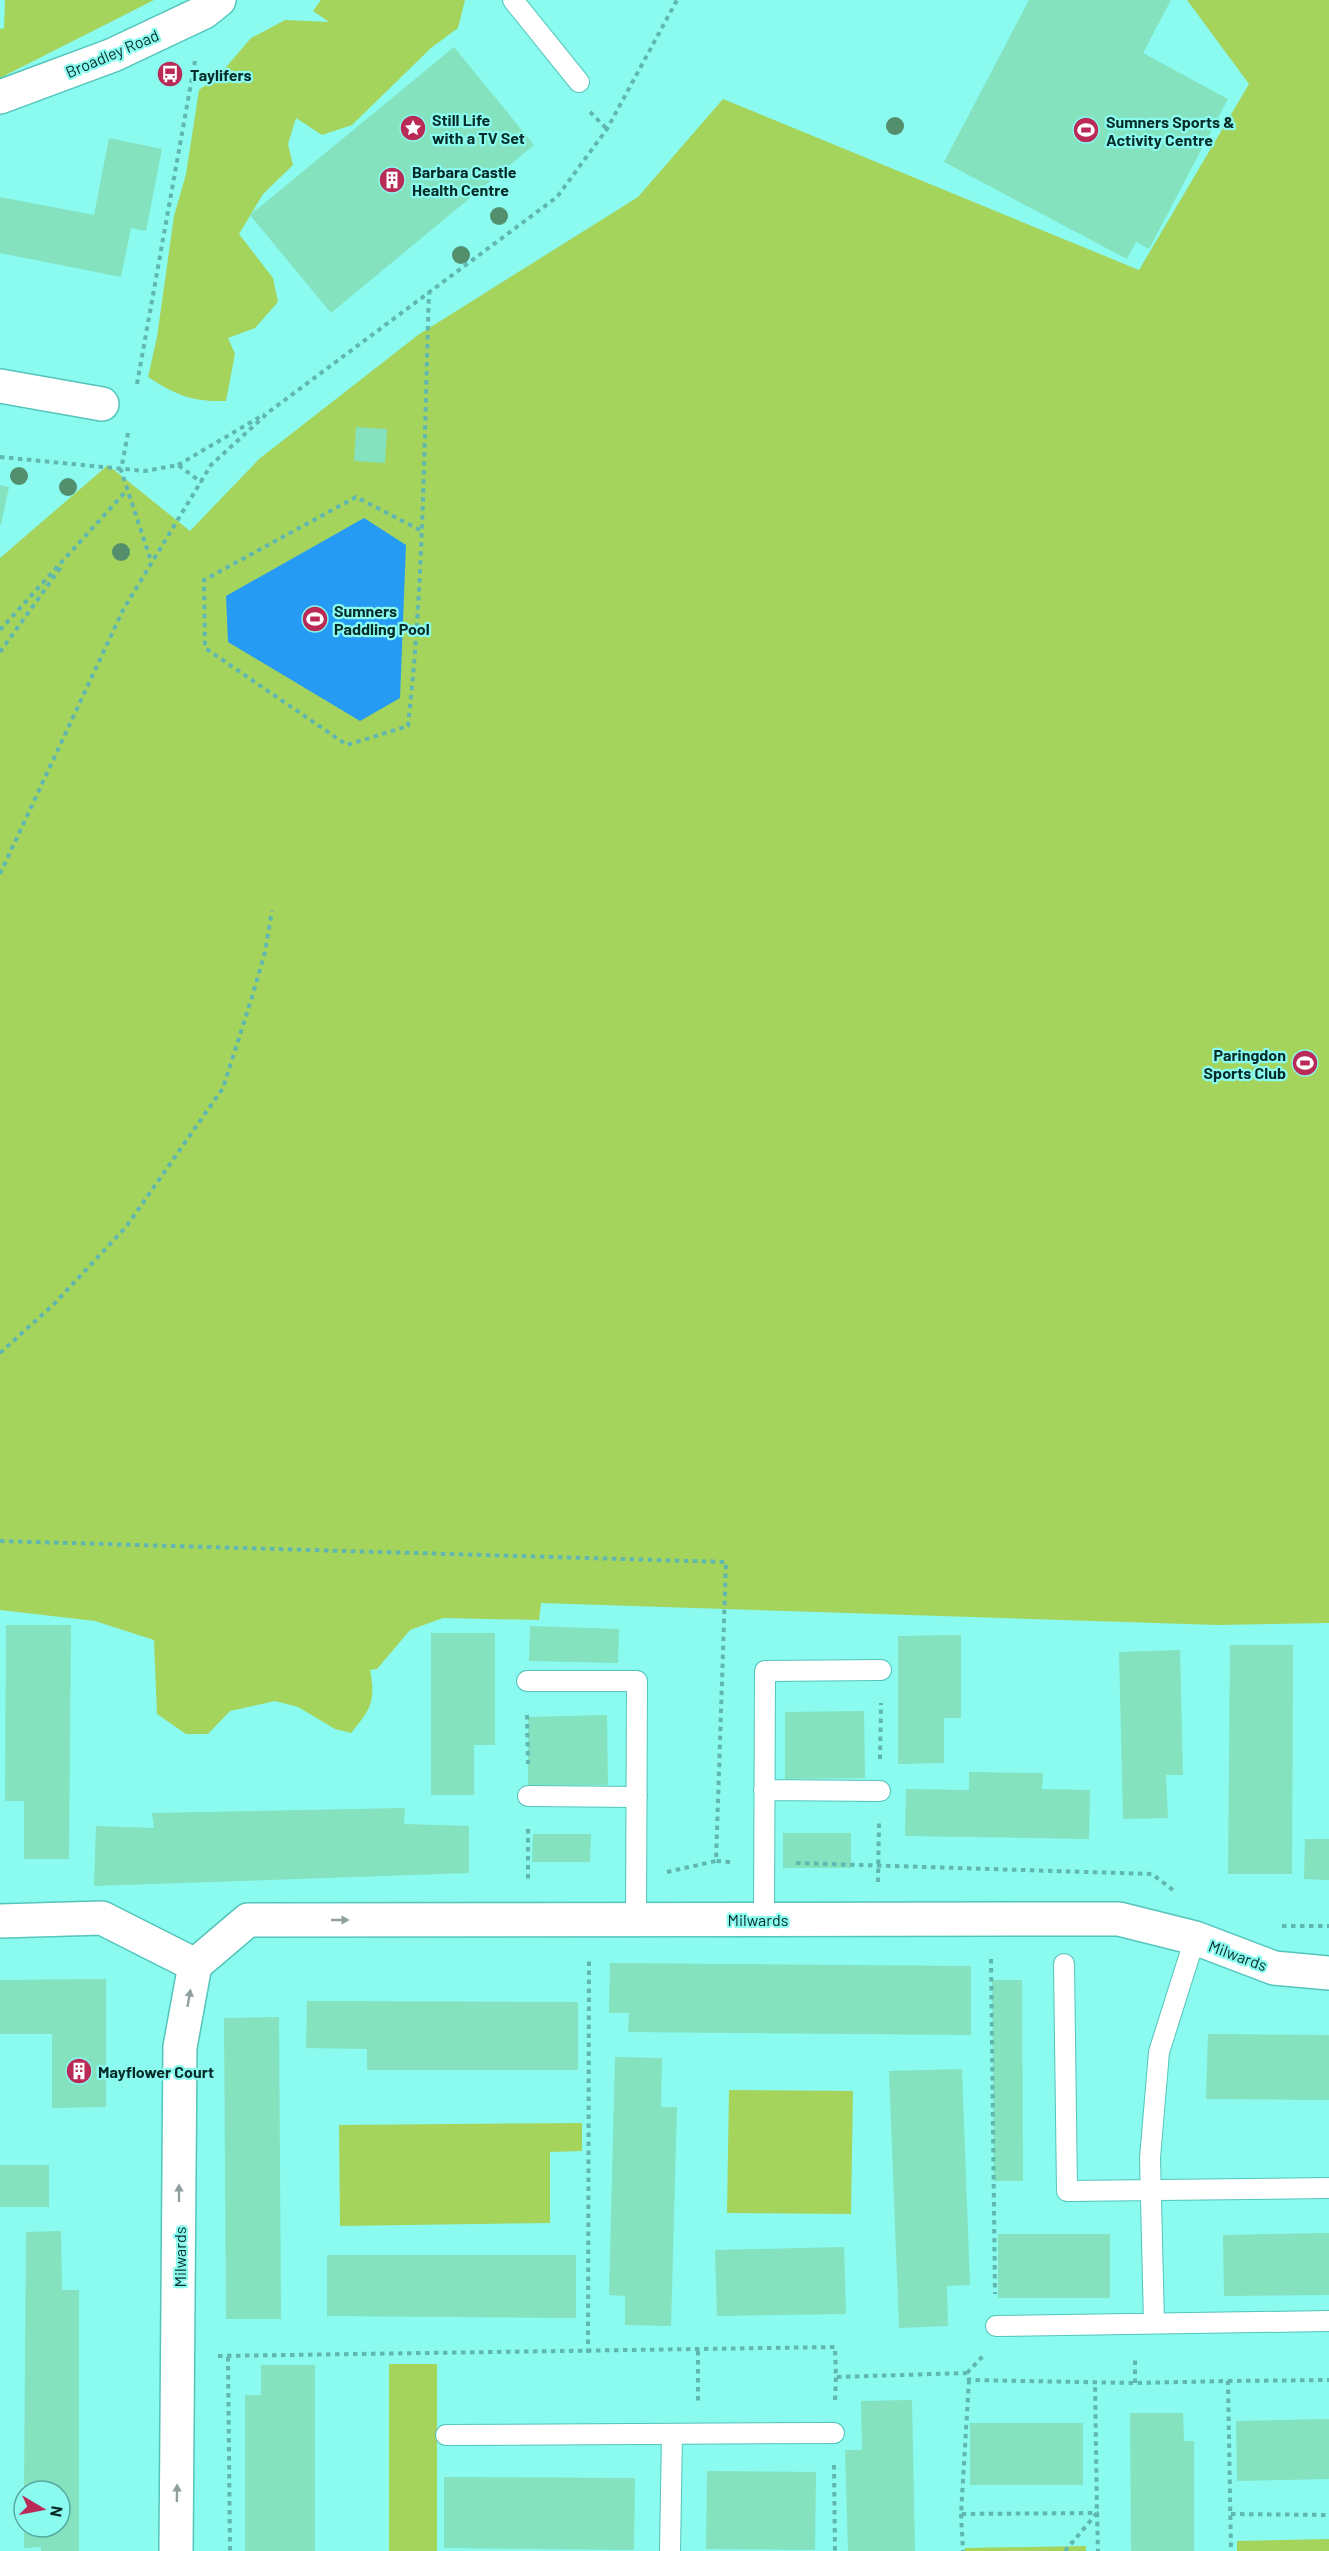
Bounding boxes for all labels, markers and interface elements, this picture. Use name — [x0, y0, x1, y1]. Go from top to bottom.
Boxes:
street label: Broadley Road — [63, 25, 161, 81]
bus stop icon: Taylifers — [155, 59, 185, 89]
place label: Taylifers — [190, 65, 252, 84]
place label: Still Life with a TV Set — [432, 110, 525, 147]
place label: Sumners Sports & Activity Centre — [1106, 112, 1235, 149]
place icon: Still Life with a TV Set — [398, 113, 428, 143]
sports icon: Sumners Sports & Activity Centre — [1071, 115, 1101, 145]
place label: Barbara Castle Health Centre — [412, 162, 517, 199]
building icon: Barbara Castle Health Centre — [377, 165, 407, 195]
place label: Sumners Paddling Pool — [334, 601, 430, 638]
sports icon: Sumners Paddling Pool — [300, 604, 330, 634]
place label: Paringdon Sports Club — [1204, 1045, 1286, 1082]
sports icon: Paringdon Sports Club — [1290, 1048, 1320, 1078]
street label: Milwards — [728, 1910, 788, 1929]
one-way arrow — [330, 1915, 349, 1925]
street label: Milwards — [1206, 1936, 1270, 1974]
one-way arrow — [185, 1989, 194, 2008]
building icon: Mayflower Court — [64, 2056, 94, 2086]
place label: Mayflower Court — [98, 2062, 214, 2081]
one-way arrow — [174, 2183, 184, 2202]
street label: Milwards — [170, 2227, 189, 2287]
north arrow — [12, 2479, 72, 2539]
one-way arrow — [172, 2483, 182, 2502]
text: N — [47, 2505, 68, 2519]

